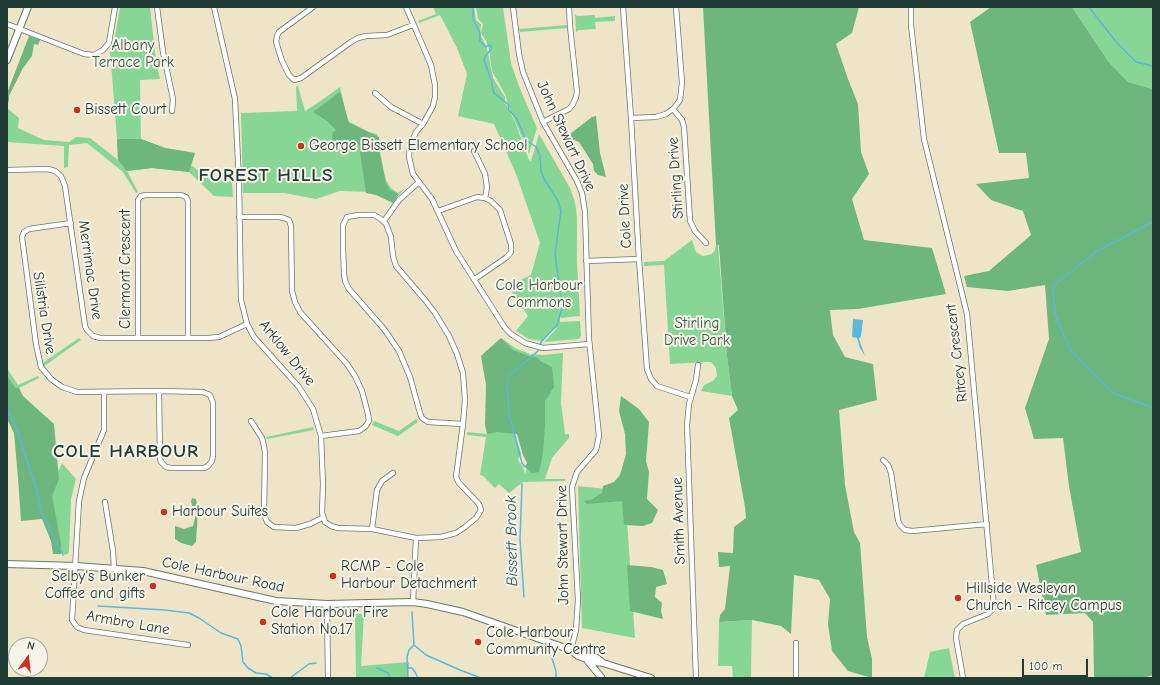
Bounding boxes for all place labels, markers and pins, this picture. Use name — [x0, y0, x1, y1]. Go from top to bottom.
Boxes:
place label: Bissett Court — [85, 101, 166, 119]
marker: Bissett Court — [72, 105, 82, 115]
place label: George Bissett Elementary School — [309, 137, 527, 155]
marker: George Bissett Elementary School — [296, 141, 306, 151]
place label: Harbour Suites — [172, 503, 268, 521]
marker: Harbour Suites — [159, 507, 169, 517]
place label: RCMP - Cole Harbour Detachment — [341, 558, 476, 593]
place label: Selby's Bunker Coffee and gifts — [45, 568, 145, 603]
marker: RCMP - Cole Harbour Detachment — [328, 571, 338, 581]
place label: Hillside Wesleyan Church - Ritcey Campus — [966, 580, 1122, 615]
marker: Selby's Bunker Coffee and gifts — [148, 581, 158, 591]
marker: Hillside Wesleyan Church - Ritcey Campus — [953, 593, 963, 603]
place label: Cole Harbour Fire Station No.17 — [271, 604, 388, 639]
marker: Cole Harbour Fire Station No.17 — [258, 617, 268, 627]
place label: Cole Harbour Community Centre — [486, 624, 606, 659]
marker: Cole Harbour Community Centre — [473, 637, 483, 647]

